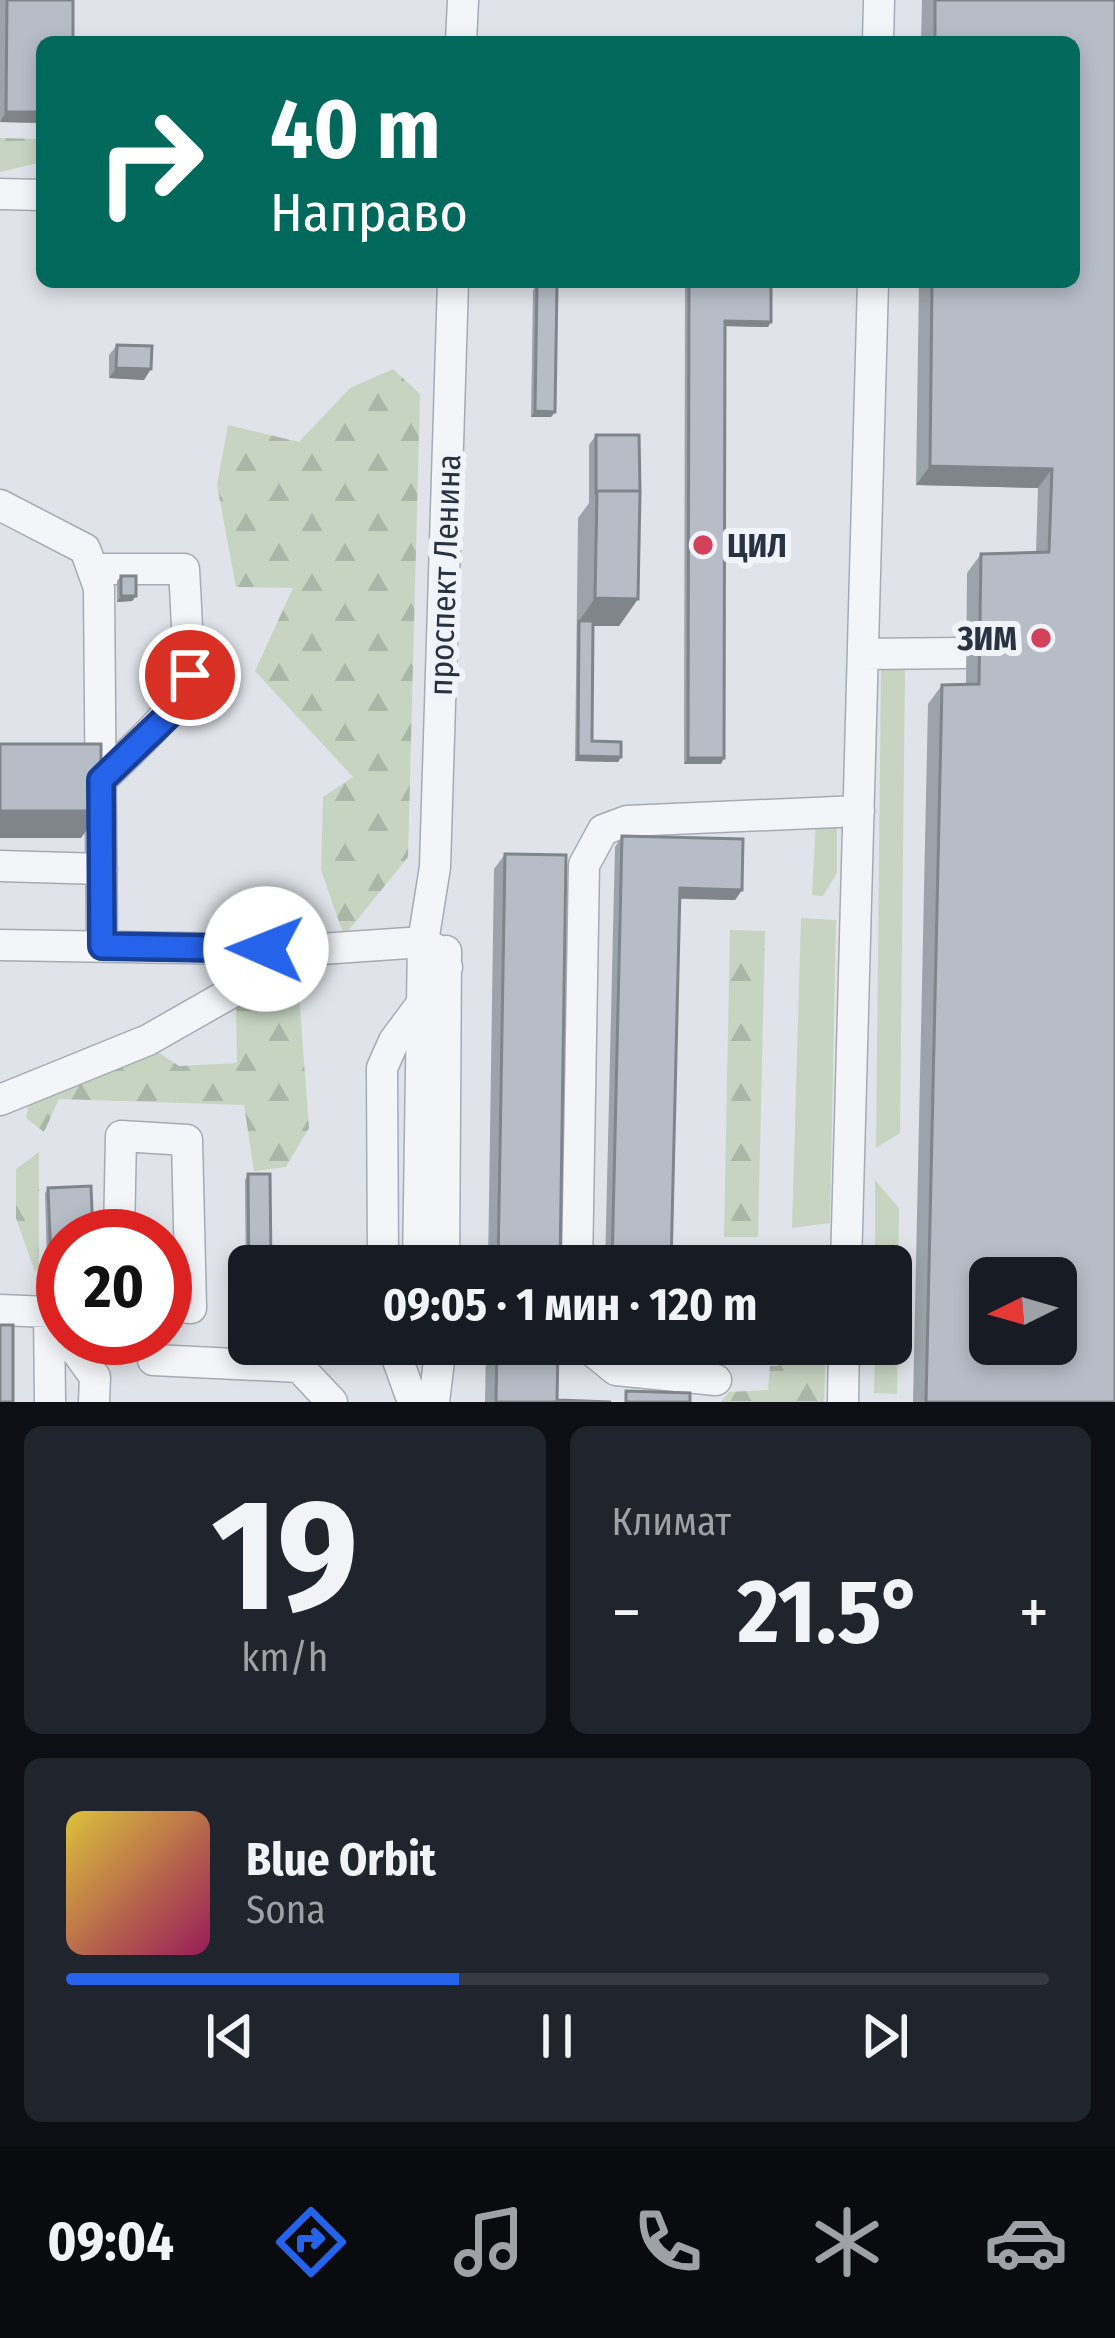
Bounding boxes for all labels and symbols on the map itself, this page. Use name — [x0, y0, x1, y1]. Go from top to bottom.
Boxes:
street label: проспект Ленина — [421, 454, 469, 697]
place label: ЦИЛ — [727, 526, 787, 566]
marker: ЦИЛ — [690, 532, 716, 558]
place label: ЗИМ — [956, 619, 1017, 659]
pin — [139, 624, 241, 726]
marker: ЗИМ — [1028, 625, 1054, 651]
position arrow — [203, 886, 329, 1012]
speed limit sign: 20 — [36, 1209, 192, 1365]
north arrow — [969, 1257, 1077, 1365]

